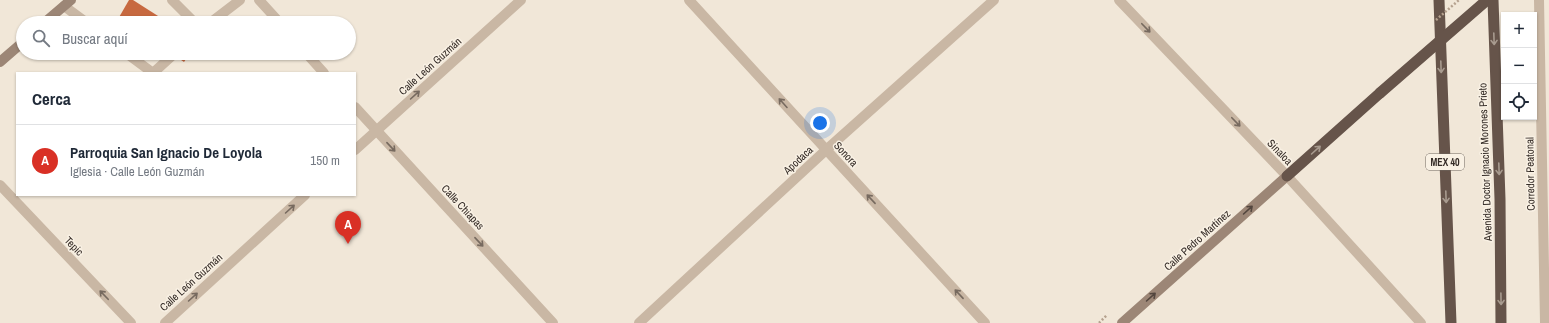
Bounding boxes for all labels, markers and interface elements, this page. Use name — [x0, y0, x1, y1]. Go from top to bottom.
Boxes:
map controls — [1501, 12, 1537, 120]
button: + — [1501, 12, 1537, 48]
search box — [16, 16, 356, 60]
one-way arrow — [1141, 23, 1151, 33]
icon: search — [30, 27, 52, 49]
text: Buscar aquí — [62, 28, 128, 49]
one-way arrow — [1490, 32, 1498, 45]
street label: Calle León Guzmán — [396, 34, 464, 98]
button: − — [1501, 48, 1537, 84]
one-way arrow — [1438, 60, 1445, 73]
street label: Avenida Doctor Ignacio Morones Prieto — [1475, 83, 1495, 242]
button: locate — [1501, 84, 1537, 120]
text: Cerca — [32, 87, 71, 110]
one-way arrow — [410, 90, 420, 100]
one-way arrow — [778, 98, 788, 108]
your location — [810, 113, 830, 133]
one-way arrow — [1231, 117, 1241, 127]
street label: Sinaloa — [1264, 136, 1296, 168]
street label: Corredor Peatonal — [1522, 137, 1538, 211]
street label: Sonora — [831, 139, 861, 169]
one-way arrow — [386, 141, 395, 152]
text: Parroquia San Ignacio De Loyola — [70, 142, 262, 163]
street label: Apodaca — [779, 143, 816, 178]
one-way arrow — [1311, 145, 1321, 154]
text: A — [41, 152, 49, 169]
text: 150 m — [310, 152, 340, 169]
road number: MEX 40 — [1426, 154, 1464, 170]
one-way arrow — [1495, 162, 1502, 175]
text: Iglesia · Calle León Guzmán — [70, 163, 205, 180]
street label: Calle Chiapas — [439, 182, 488, 233]
one-way arrow — [1442, 190, 1450, 203]
one-way arrow — [866, 194, 876, 204]
one-way arrow — [284, 205, 294, 214]
street label: Calle Pedro Martínez — [1161, 206, 1234, 274]
one-way arrow — [1243, 206, 1253, 215]
pin: A — [335, 211, 361, 244]
street label: Tepic — [61, 233, 87, 259]
one-way arrow — [474, 237, 483, 247]
street label: Calle León Guzmán — [157, 250, 225, 314]
one-way arrow — [954, 289, 964, 299]
one-way arrow — [100, 290, 109, 300]
one-way arrow — [188, 292, 199, 301]
one-way arrow — [1146, 292, 1156, 302]
one-way arrow — [1497, 292, 1505, 305]

